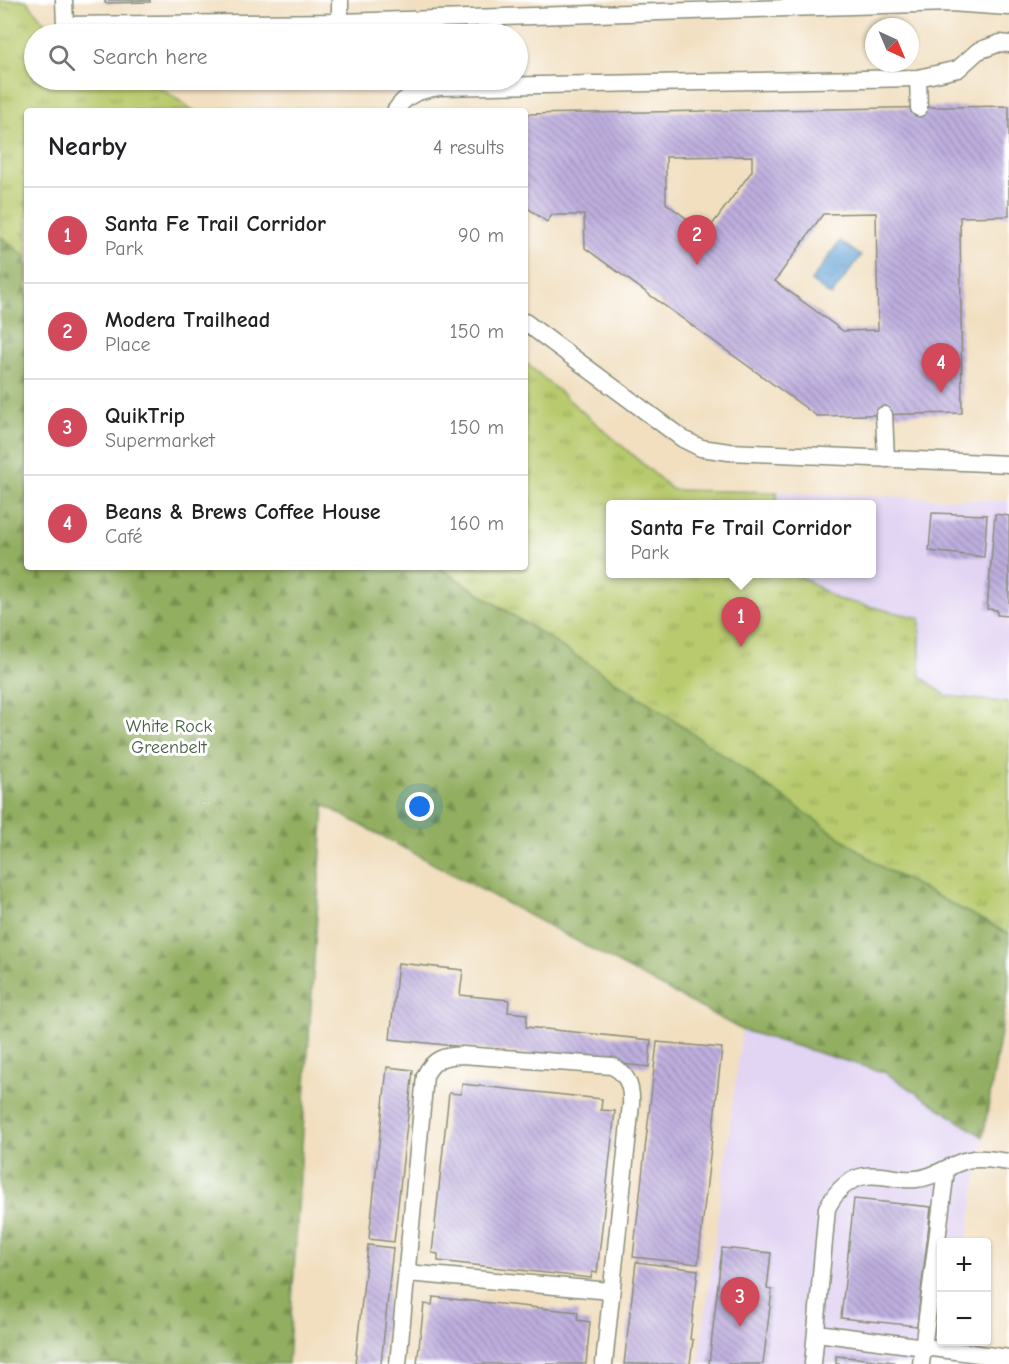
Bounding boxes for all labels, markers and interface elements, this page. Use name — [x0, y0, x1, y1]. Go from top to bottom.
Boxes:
north arrow — [865, 18, 919, 72]
search box — [24, 24, 528, 90]
icon: search — [45, 41, 78, 74]
text: Search here — [93, 44, 208, 70]
text: Nearby — [48, 132, 127, 162]
text: 4 results — [433, 136, 504, 159]
text: Santa Fe Trail Corridor — [105, 211, 326, 237]
pin: 2 — [678, 216, 716, 265]
text: 1 — [64, 224, 71, 247]
text: 90 m — [458, 224, 504, 247]
text: Park — [105, 237, 143, 260]
text: Modera Trailhead — [105, 307, 270, 333]
text: 2 — [63, 320, 72, 343]
text: 150 m — [450, 320, 504, 343]
text: Place — [105, 333, 151, 356]
pin: 4 — [922, 344, 960, 393]
text: QuikTrip — [105, 403, 185, 429]
text: 3 — [63, 416, 72, 439]
text: 150 m — [450, 416, 504, 439]
text: Supermarket — [105, 429, 215, 452]
text: Beans & Brews Coffee House — [105, 499, 381, 525]
popup — [606, 500, 876, 578]
text: 4 — [63, 512, 72, 535]
text: 160 m — [450, 512, 504, 535]
text: Santa Fe Trail Corridor — [631, 515, 851, 541]
text: Café — [105, 525, 143, 548]
text: Park — [631, 541, 669, 564]
pin: 1 — [722, 598, 760, 647]
park label: White Rock Greenbelt — [126, 716, 212, 758]
your location — [405, 792, 434, 821]
map controls — [937, 1238, 991, 1346]
button: + — [937, 1238, 991, 1292]
pin: 3 — [720, 1278, 760, 1327]
button: − — [937, 1292, 991, 1346]

